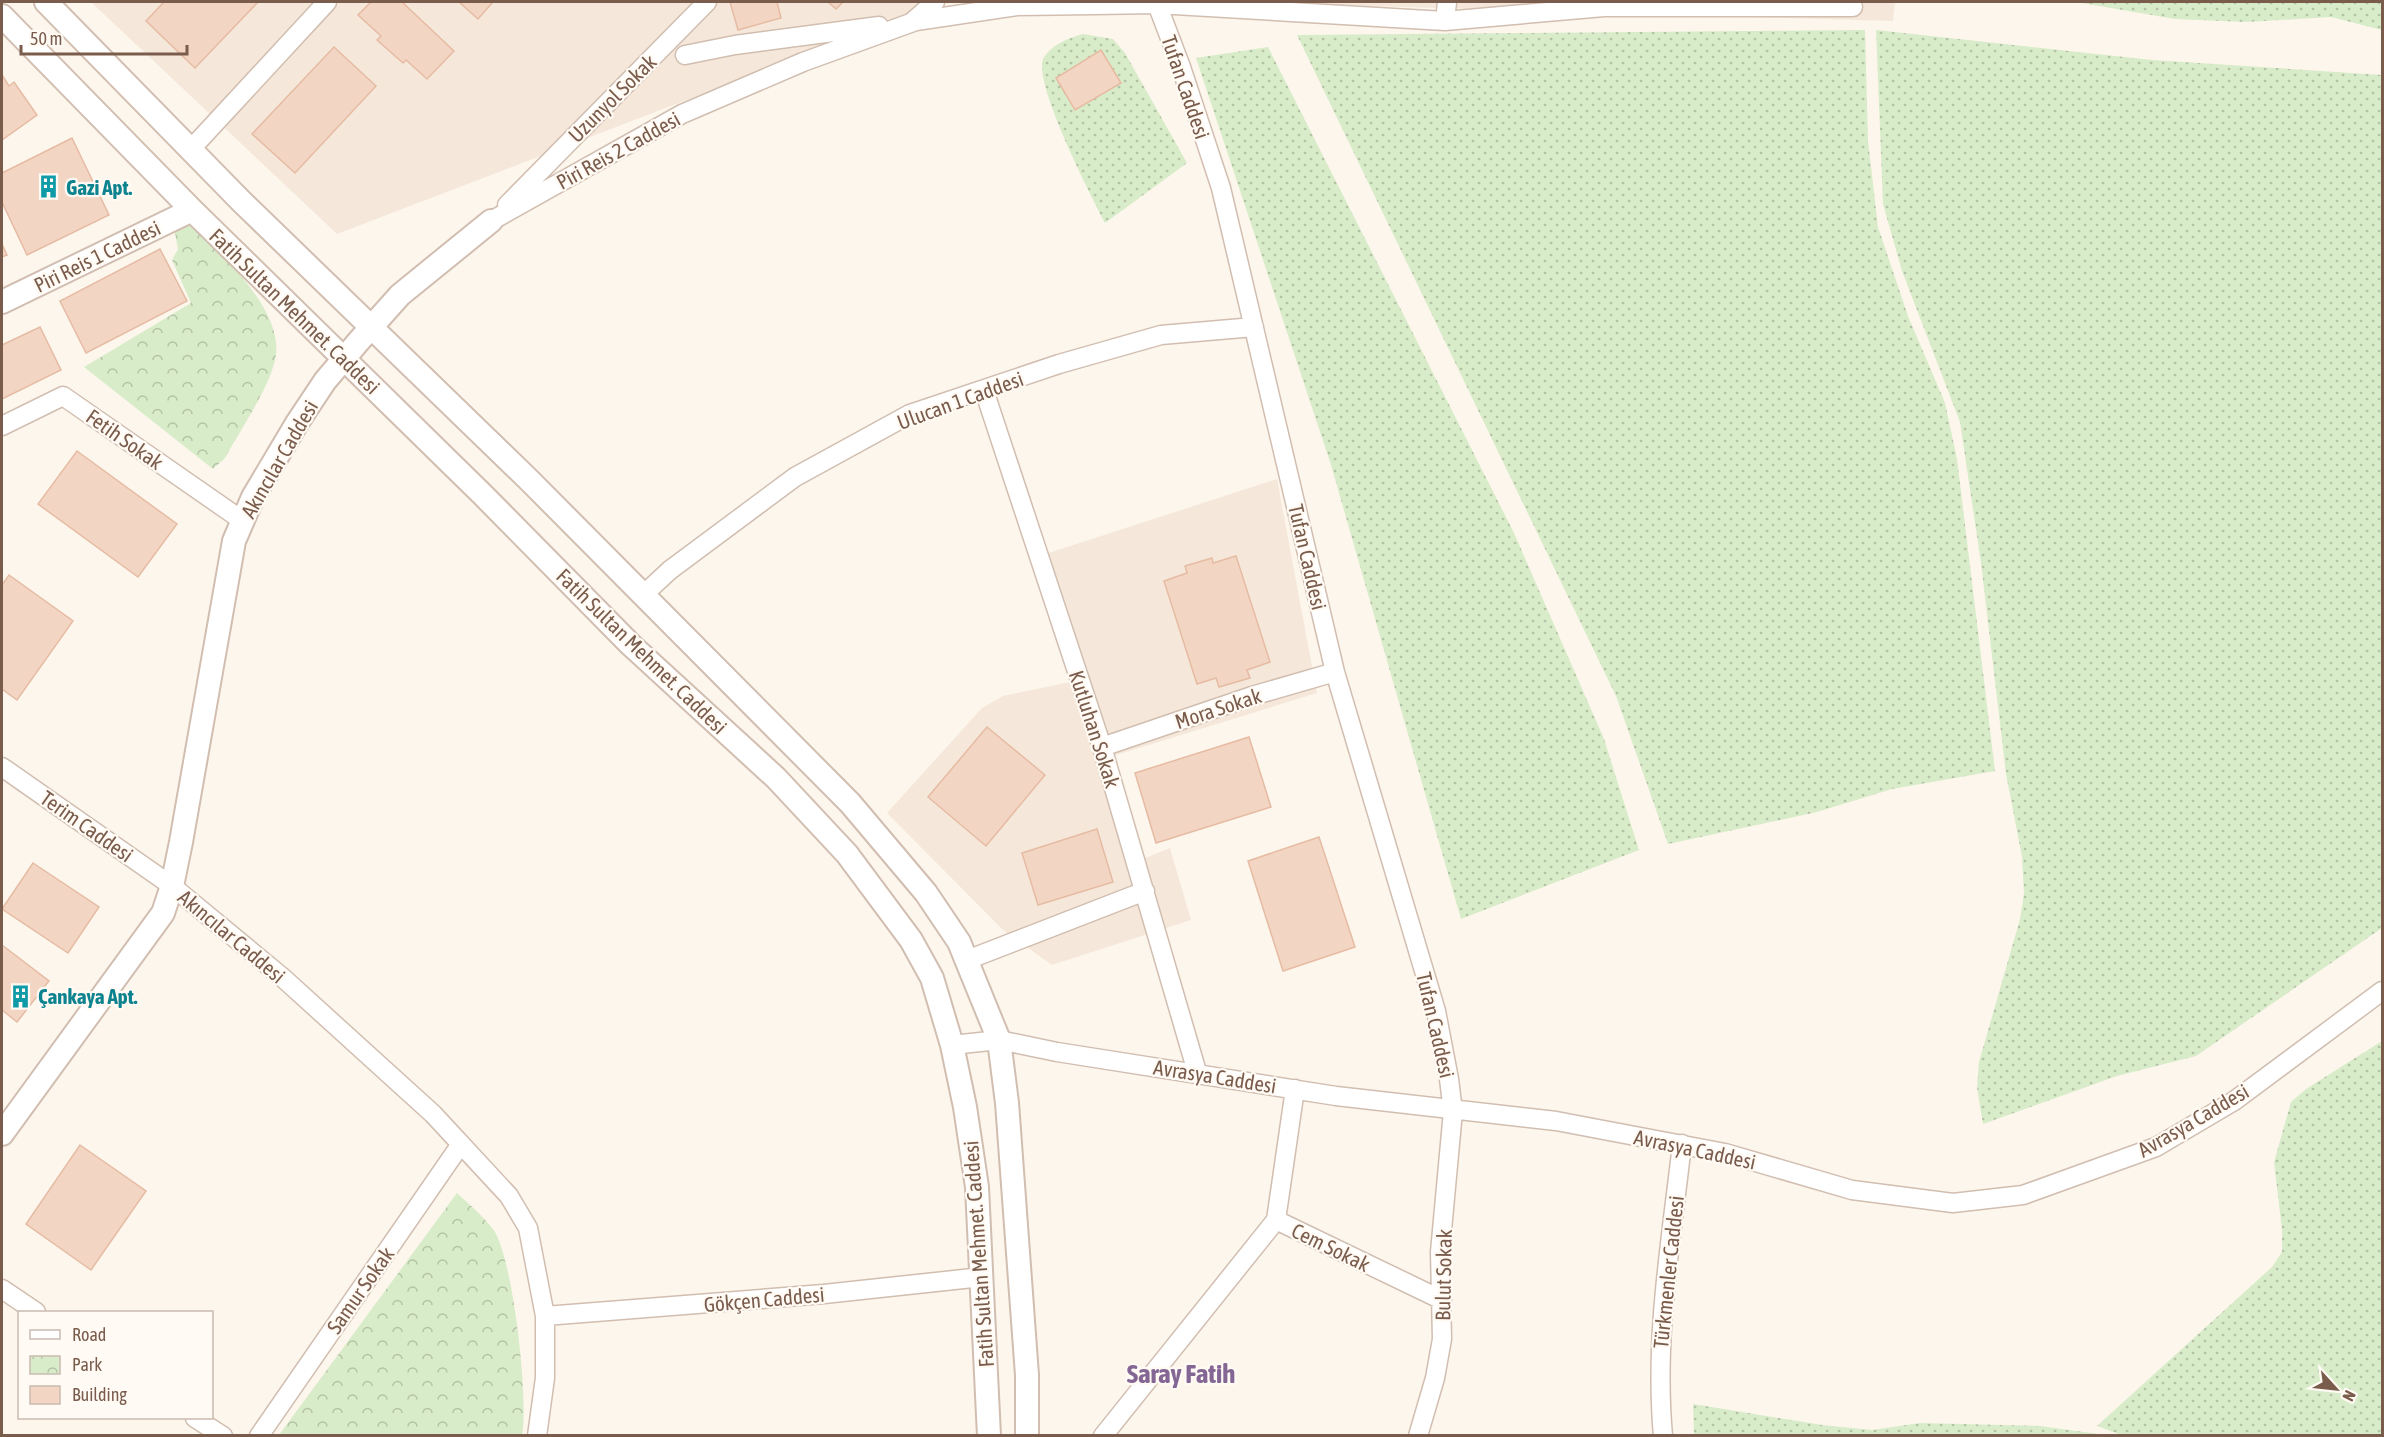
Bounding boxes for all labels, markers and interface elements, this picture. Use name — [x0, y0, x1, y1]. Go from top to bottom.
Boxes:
scale bar — [21, 18, 188, 56]
text: 50 m — [30, 28, 62, 49]
street label: Tufan Caddesi — [1157, 32, 1215, 142]
street label: Uzunyol Sokak — [563, 49, 661, 147]
street label: Piri Reis 2 Caddesi — [552, 106, 684, 194]
building icon: Gazi Apt. — [35, 174, 61, 200]
place label: Gazi Apt. — [66, 175, 132, 199]
street label: Piri Reis 1 Caddesi — [30, 215, 164, 297]
street label: Fatih Sultan Mehmet. Caddesi — [205, 223, 385, 399]
street label: Ulucan 1 Caddesi — [894, 366, 1026, 434]
street label: Akıncılar Caddesi — [236, 396, 322, 522]
street label: Fetih Sokak — [82, 404, 168, 474]
street label: Tufan Caddesi — [1284, 502, 1332, 612]
street label: Fatih Sultan Mehmet. Caddesi — [552, 563, 732, 739]
street label: Kutluhan Sokak — [1065, 667, 1125, 791]
street label: Mora Sokak — [1172, 683, 1264, 733]
street label: Terim Caddesi — [36, 785, 138, 867]
street label: Akıncılar Caddesi — [174, 884, 290, 988]
street label: Tufan Caddesi — [1412, 970, 1460, 1080]
building icon: Çankaya Apt. — [7, 983, 33, 1009]
place label: Çankaya Apt. — [38, 984, 138, 1008]
street label: Avrasya Caddesi — [1152, 1054, 1278, 1098]
street label: Avrasya Caddesi — [2133, 1079, 2253, 1161]
street label: Avrasya Caddesi — [1632, 1124, 1758, 1174]
street label: Fatih Sultan Mehmet. Caddesi — [958, 1140, 998, 1368]
street label: Türkmenler Caddesi — [1648, 1194, 1688, 1350]
street label: Cem Sokak — [1288, 1218, 1374, 1276]
street label: Bulut Sokak — [1430, 1229, 1456, 1321]
street label: Samur Sokak — [322, 1242, 398, 1338]
street label: Gökçen Caddesi — [703, 1282, 825, 1316]
legend — [18, 1311, 213, 1419]
text: Road — [72, 1324, 106, 1345]
text: Park — [72, 1354, 102, 1375]
district label: Saray Fatih — [1127, 1358, 1235, 1389]
north arrow — [2306, 1359, 2366, 1419]
text: Building — [72, 1384, 127, 1405]
text: N — [2339, 1388, 2360, 1404]

